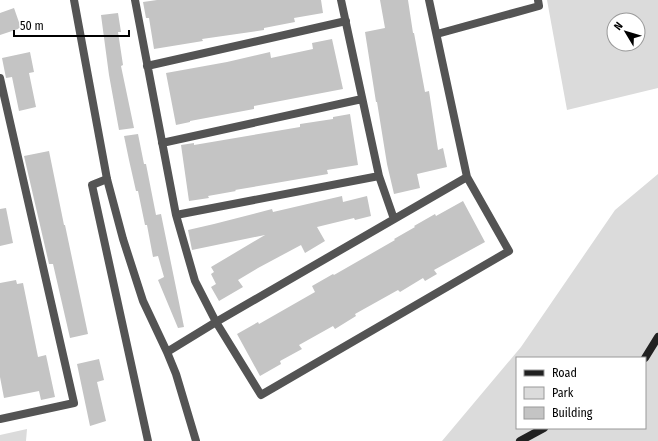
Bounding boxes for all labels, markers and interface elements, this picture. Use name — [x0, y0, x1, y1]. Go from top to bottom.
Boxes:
scale bar — [14, 12, 129, 38]
north arrow — [606, 12, 646, 52]
text: 50 m — [20, 19, 44, 33]
text: N — [611, 20, 626, 33]
legend — [516, 357, 646, 429]
text: Road — [552, 366, 577, 380]
text: Park — [552, 386, 574, 400]
text: Building — [552, 406, 593, 420]

